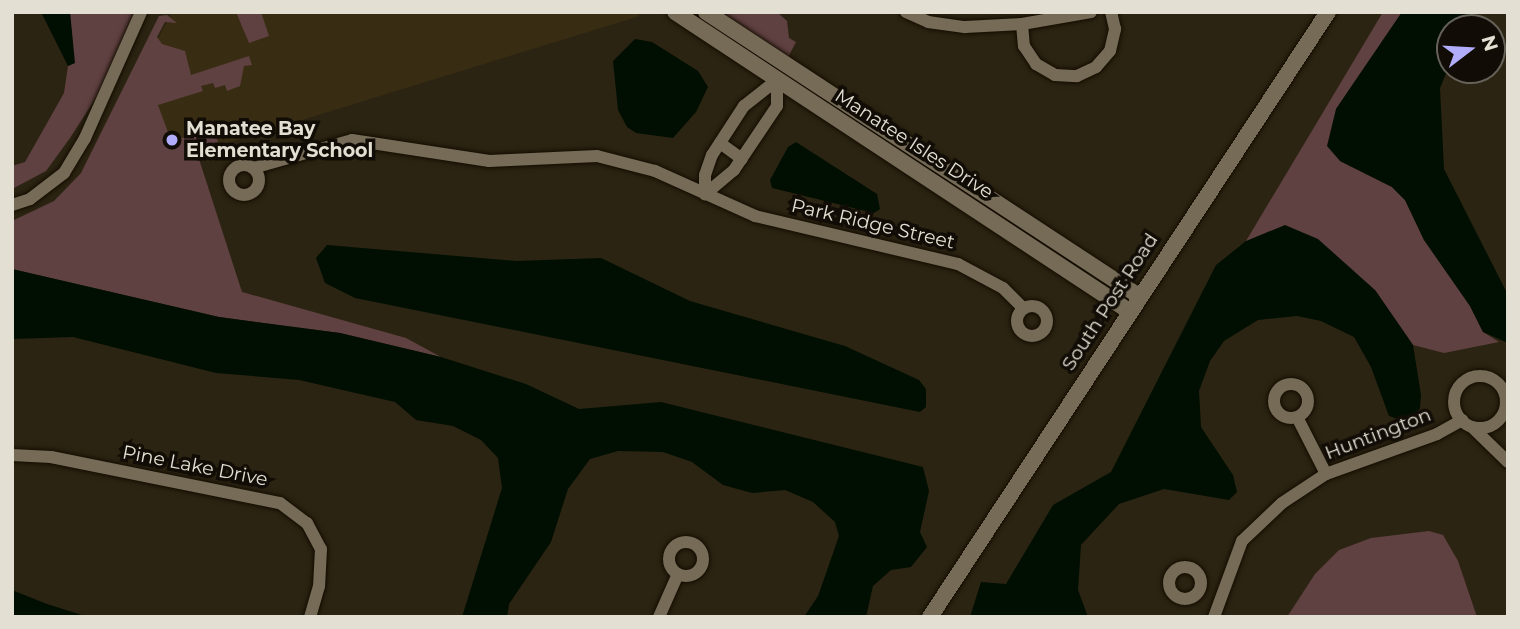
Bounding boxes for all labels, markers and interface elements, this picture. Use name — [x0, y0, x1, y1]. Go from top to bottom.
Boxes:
north arrow — [1436, 14, 1506, 84]
text: N — [1476, 33, 1503, 54]
street label: Manatee Isles Drive — [831, 84, 997, 204]
place label: Manatee Bay Elementary School — [186, 118, 373, 162]
marker: Manatee Bay Elementary School — [164, 132, 180, 148]
street label: Park Ridge Street — [789, 194, 957, 254]
street label: South Post Road — [1057, 229, 1163, 375]
street label: Huntington — [1322, 403, 1434, 465]
street label: Pine Lake Drive — [120, 441, 270, 491]

